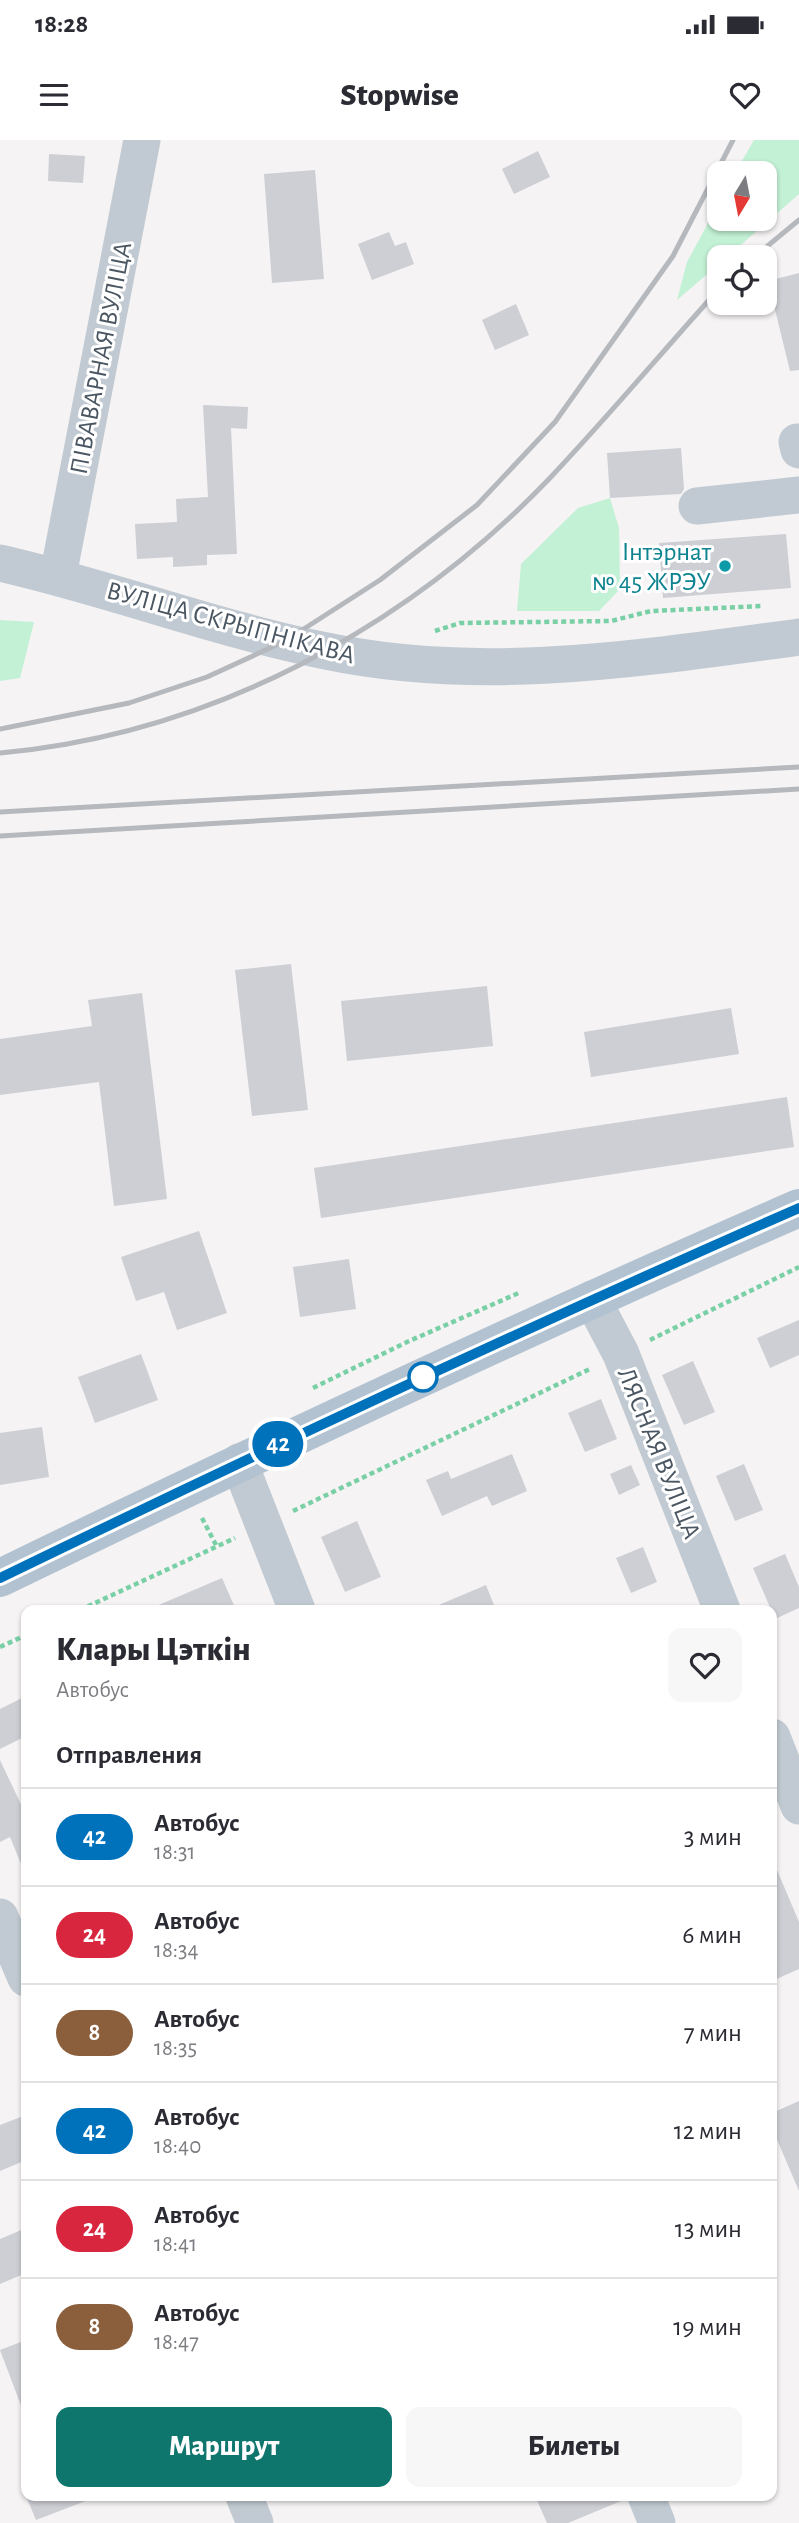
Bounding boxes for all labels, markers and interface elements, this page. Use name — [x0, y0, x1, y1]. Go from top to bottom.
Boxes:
text: 18:28 — [35, 11, 88, 37]
icon: menu — [35, 76, 73, 114]
icon: heart — [726, 76, 764, 114]
text: Stopwise — [340, 79, 459, 111]
north arrow — [707, 161, 777, 231]
map controls — [707, 161, 777, 315]
street label: ПІВАВАРНАЯ ВУЛІЦА — [66, 240, 136, 477]
button: locate — [707, 245, 777, 315]
place label: Інтэрнат № 45 ЖРЭУ — [592, 539, 712, 595]
marker: Інтэрнат № 45 ЖРЭУ — [717, 558, 733, 574]
street label: ВУЛІЦА СКРЫПНІКАВА — [104, 577, 358, 669]
unlabelled marker — [408, 1362, 438, 1392]
street label: ЛЯСНАЯ ВУЛІЦА — [613, 1364, 705, 1543]
line badge: 42 — [246, 1421, 310, 1467]
text: 42 — [266, 1432, 290, 1456]
button: heart — [668, 1628, 742, 1702]
text: Клары Цэткін — [56, 1634, 251, 1667]
text: Автобус — [56, 1679, 129, 1702]
text: Отправления — [56, 1742, 202, 1768]
text: Автобус — [154, 1810, 240, 1836]
text: 3 мин — [684, 1824, 742, 1850]
text: 42 — [83, 1825, 106, 1849]
text: 18:31 — [154, 1841, 195, 1864]
text: Автобус — [154, 1908, 240, 1934]
text: 6 мин — [682, 1922, 742, 1948]
text: 24 — [83, 1923, 106, 1947]
text: 18:34 — [154, 1939, 199, 1962]
text: Автобус — [154, 2006, 240, 2032]
text: 7 мин — [684, 2020, 742, 2046]
text: 8 — [89, 2021, 100, 2045]
text: 18:35 — [154, 2037, 197, 2060]
text: Автобус — [154, 2104, 240, 2130]
text: 12 мин — [674, 2118, 742, 2144]
text: 42 — [83, 2119, 106, 2143]
text: 18:40 — [154, 2135, 201, 2158]
text: Автобус — [154, 2202, 240, 2228]
text: 13 мин — [675, 2216, 742, 2242]
text: 24 — [83, 2217, 106, 2241]
text: 18:41 — [154, 2233, 197, 2256]
text: Автобус — [154, 2300, 240, 2326]
text: 19 мин — [673, 2314, 742, 2340]
text: 8 — [89, 2315, 100, 2339]
text: 18:47 — [154, 2331, 199, 2354]
button: Маршрут — [56, 2407, 392, 2487]
button: Билеты — [406, 2407, 742, 2487]

